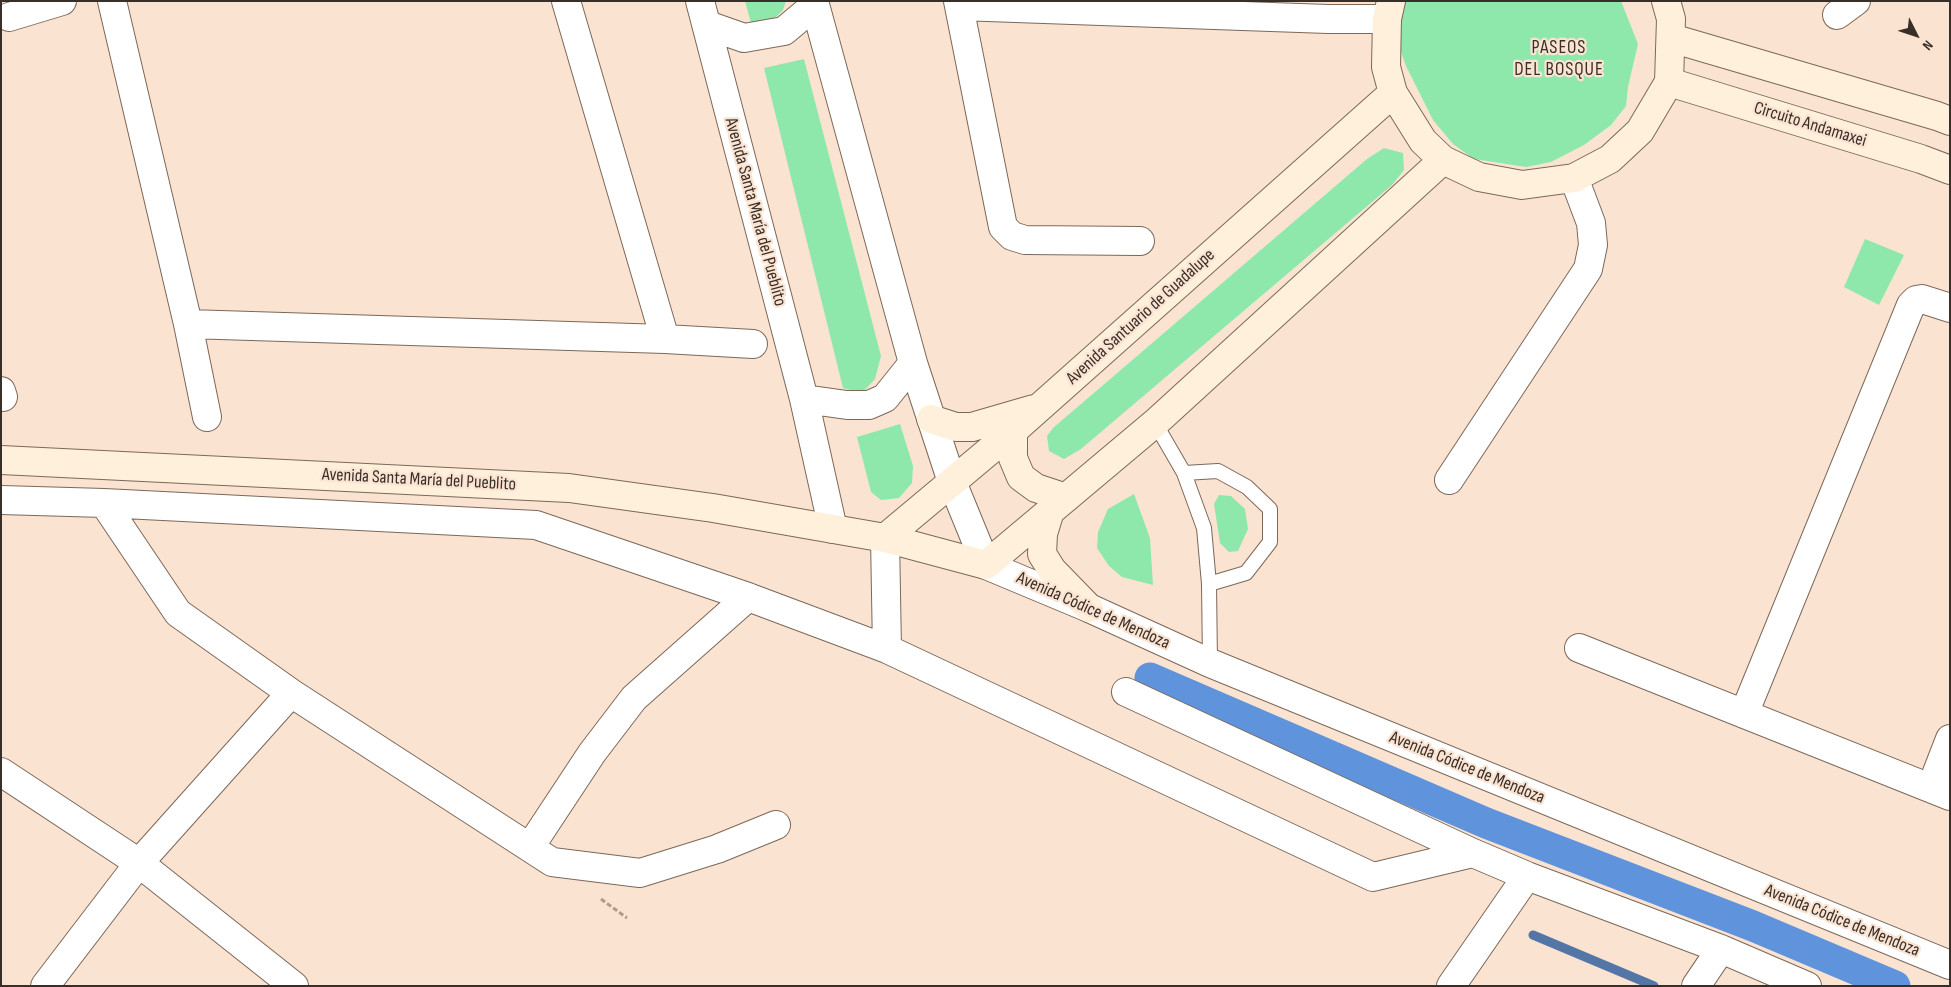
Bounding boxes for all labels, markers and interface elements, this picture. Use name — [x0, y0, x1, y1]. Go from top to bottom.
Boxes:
north arrow — [1891, 10, 1941, 60]
district label: PASEOS DEL BOSQUE — [1513, 37, 1605, 81]
text: N — [1919, 37, 1937, 54]
street label: Circuito Andamaxei — [1751, 98, 1869, 152]
street label: Avenida Santa María del Pueblito — [719, 115, 791, 309]
street label: Avenida Santuario de Guadalupe — [1062, 245, 1220, 389]
street label: Avenida Santa María del Pueblito — [321, 464, 517, 496]
street label: Avenida Códice de Mendoza — [1013, 567, 1173, 655]
street label: Avenida Códice de Mendoza — [1386, 727, 1548, 809]
street label: Avenida Códice de Mendoza — [1761, 880, 1923, 962]

